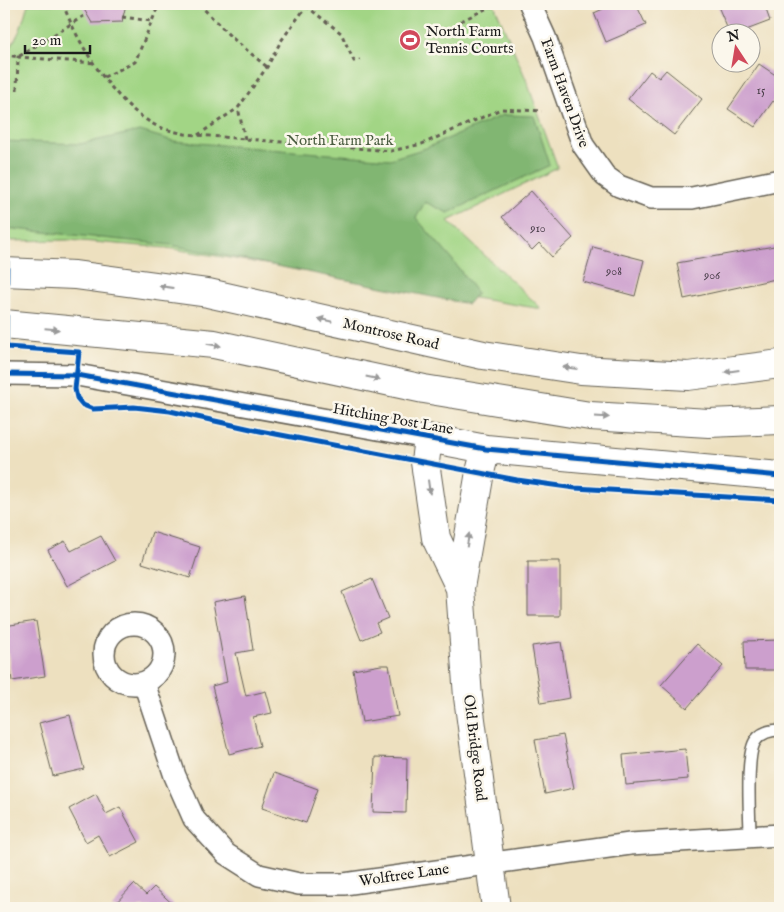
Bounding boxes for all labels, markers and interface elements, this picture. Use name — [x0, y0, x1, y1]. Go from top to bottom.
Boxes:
scale bar — [25, 22, 90, 54]
place label: North Farm Tennis Courts — [426, 22, 514, 58]
north arrow — [712, 22, 762, 72]
text: N — [725, 26, 741, 47]
sports icon: North Farm Tennis Courts — [398, 28, 422, 52]
text: 20 m — [32, 31, 62, 50]
street label: Farm Haven Drive — [536, 36, 594, 150]
house number: 15 — [757, 83, 766, 98]
park label: North Farm Park — [286, 131, 395, 150]
house number: 910 — [529, 221, 546, 236]
house number: 908 — [605, 264, 622, 279]
house number: 906 — [703, 268, 721, 283]
one-way arrow — [158, 283, 174, 291]
street label: Montrose Road — [341, 314, 442, 355]
one-way arrow — [318, 316, 333, 324]
one-way arrow — [45, 325, 61, 333]
one-way arrow — [206, 341, 222, 349]
one-way arrow — [562, 364, 578, 372]
one-way arrow — [724, 367, 740, 375]
one-way arrow — [365, 374, 381, 382]
street label: Hitching Post Lane — [331, 399, 455, 439]
one-way arrow — [594, 414, 610, 422]
one-way arrow — [425, 479, 433, 495]
one-way arrow — [465, 531, 473, 547]
street label: Old Bridge Road — [459, 694, 491, 803]
street label: Wolftree Lane — [358, 859, 450, 891]

